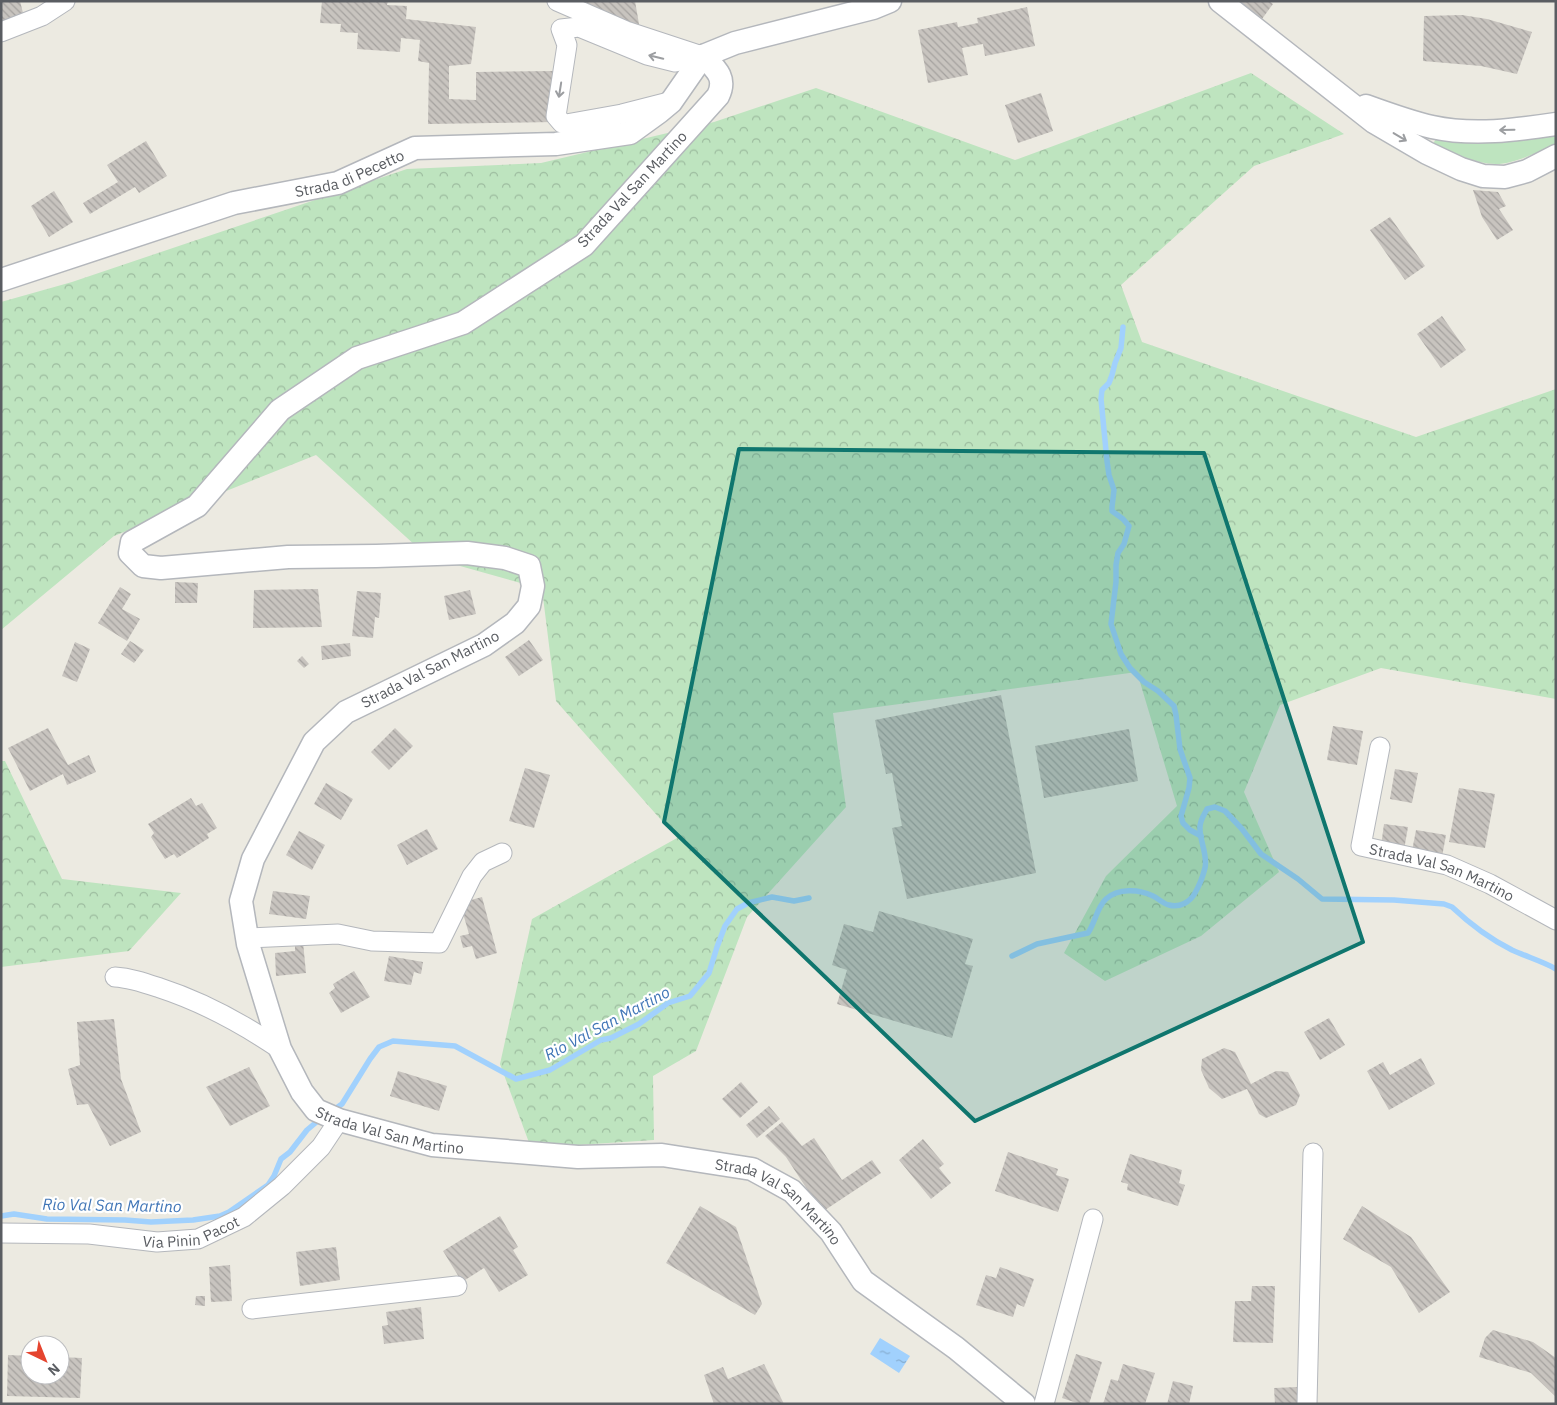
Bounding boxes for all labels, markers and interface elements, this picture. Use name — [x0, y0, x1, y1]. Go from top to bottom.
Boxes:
one-way arrow — [648, 52, 664, 61]
one-way arrow — [555, 81, 565, 97]
one-way arrow — [1500, 126, 1516, 135]
street label: Strada Val San Martino — [573, 127, 691, 251]
one-way arrow — [1393, 133, 1407, 143]
street label: Strada di Pecetto — [293, 145, 407, 201]
street label: Strada Val San Martino — [358, 626, 502, 712]
street label: Strada Val San Martino — [1368, 839, 1518, 905]
water label: Rio Val San Martino — [541, 981, 673, 1065]
street label: Strada Val San Martino — [313, 1102, 465, 1157]
street label: Strada Val San Martino — [714, 1154, 846, 1248]
water label: Rio Val San Martino — [42, 1194, 182, 1216]
street label: Via Pinin Pacot — [142, 1211, 242, 1252]
north arrow — [20, 1335, 70, 1385]
text: N — [44, 1359, 64, 1380]

